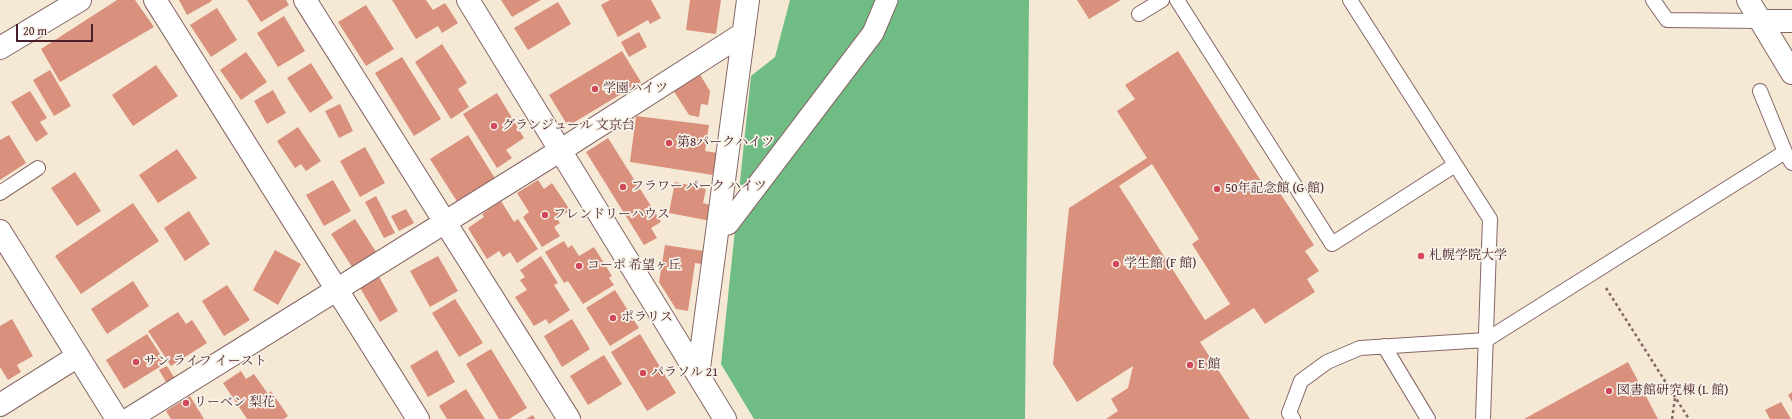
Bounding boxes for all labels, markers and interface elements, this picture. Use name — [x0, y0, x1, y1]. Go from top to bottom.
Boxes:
scale bar — [18, 16, 95, 42]
text: 20 m — [23, 22, 47, 39]
place label: 学園ハイツ — [603, 81, 668, 97]
marker: 学園ハイツ — [590, 84, 600, 94]
place label: グランジュール 文京台 — [502, 118, 635, 134]
marker: グランジュール 文京台 — [489, 121, 499, 131]
place label: 第8パークハイツ — [677, 135, 774, 151]
marker: 第8パークハイツ — [664, 138, 674, 148]
place label: フラワー パーク ハイツ — [631, 179, 767, 195]
place label: 50年記念館 (G 館) — [1225, 181, 1324, 197]
marker: フラワー パーク ハイツ — [618, 182, 628, 192]
marker: 50年記念館 (G 館) — [1212, 184, 1222, 194]
place label: フレンドリーハウス — [553, 207, 670, 223]
marker: フレンドリーハウス — [540, 210, 550, 220]
place label: 札幌学院大学 — [1429, 248, 1507, 264]
marker: 札幌学院大学 — [1416, 251, 1426, 261]
place label: 学生館 (F 館) — [1124, 256, 1196, 272]
place label: コーポ 希望ヶ丘 — [587, 258, 681, 274]
marker: 学生館 (F 館) — [1111, 259, 1121, 269]
marker: コーポ 希望ヶ丘 — [574, 261, 584, 271]
place label: ポラリス — [621, 310, 673, 326]
marker: ポラリス — [608, 313, 618, 323]
place label: サン ライフ イースト — [144, 354, 267, 370]
marker: サン ライフ イースト — [131, 357, 141, 367]
place label: E 館 — [1198, 357, 1220, 373]
marker: E 館 — [1185, 360, 1195, 370]
place label: パラソル 21 — [651, 365, 718, 381]
marker: パラソル 21 — [638, 368, 648, 378]
place label: 図書館研究棟 (L 館) — [1617, 383, 1728, 399]
marker: 図書館研究棟 (L 館) — [1604, 386, 1614, 396]
place label: リーベン 梨花 — [194, 395, 275, 411]
marker: リーベン 梨花 — [181, 398, 191, 408]

